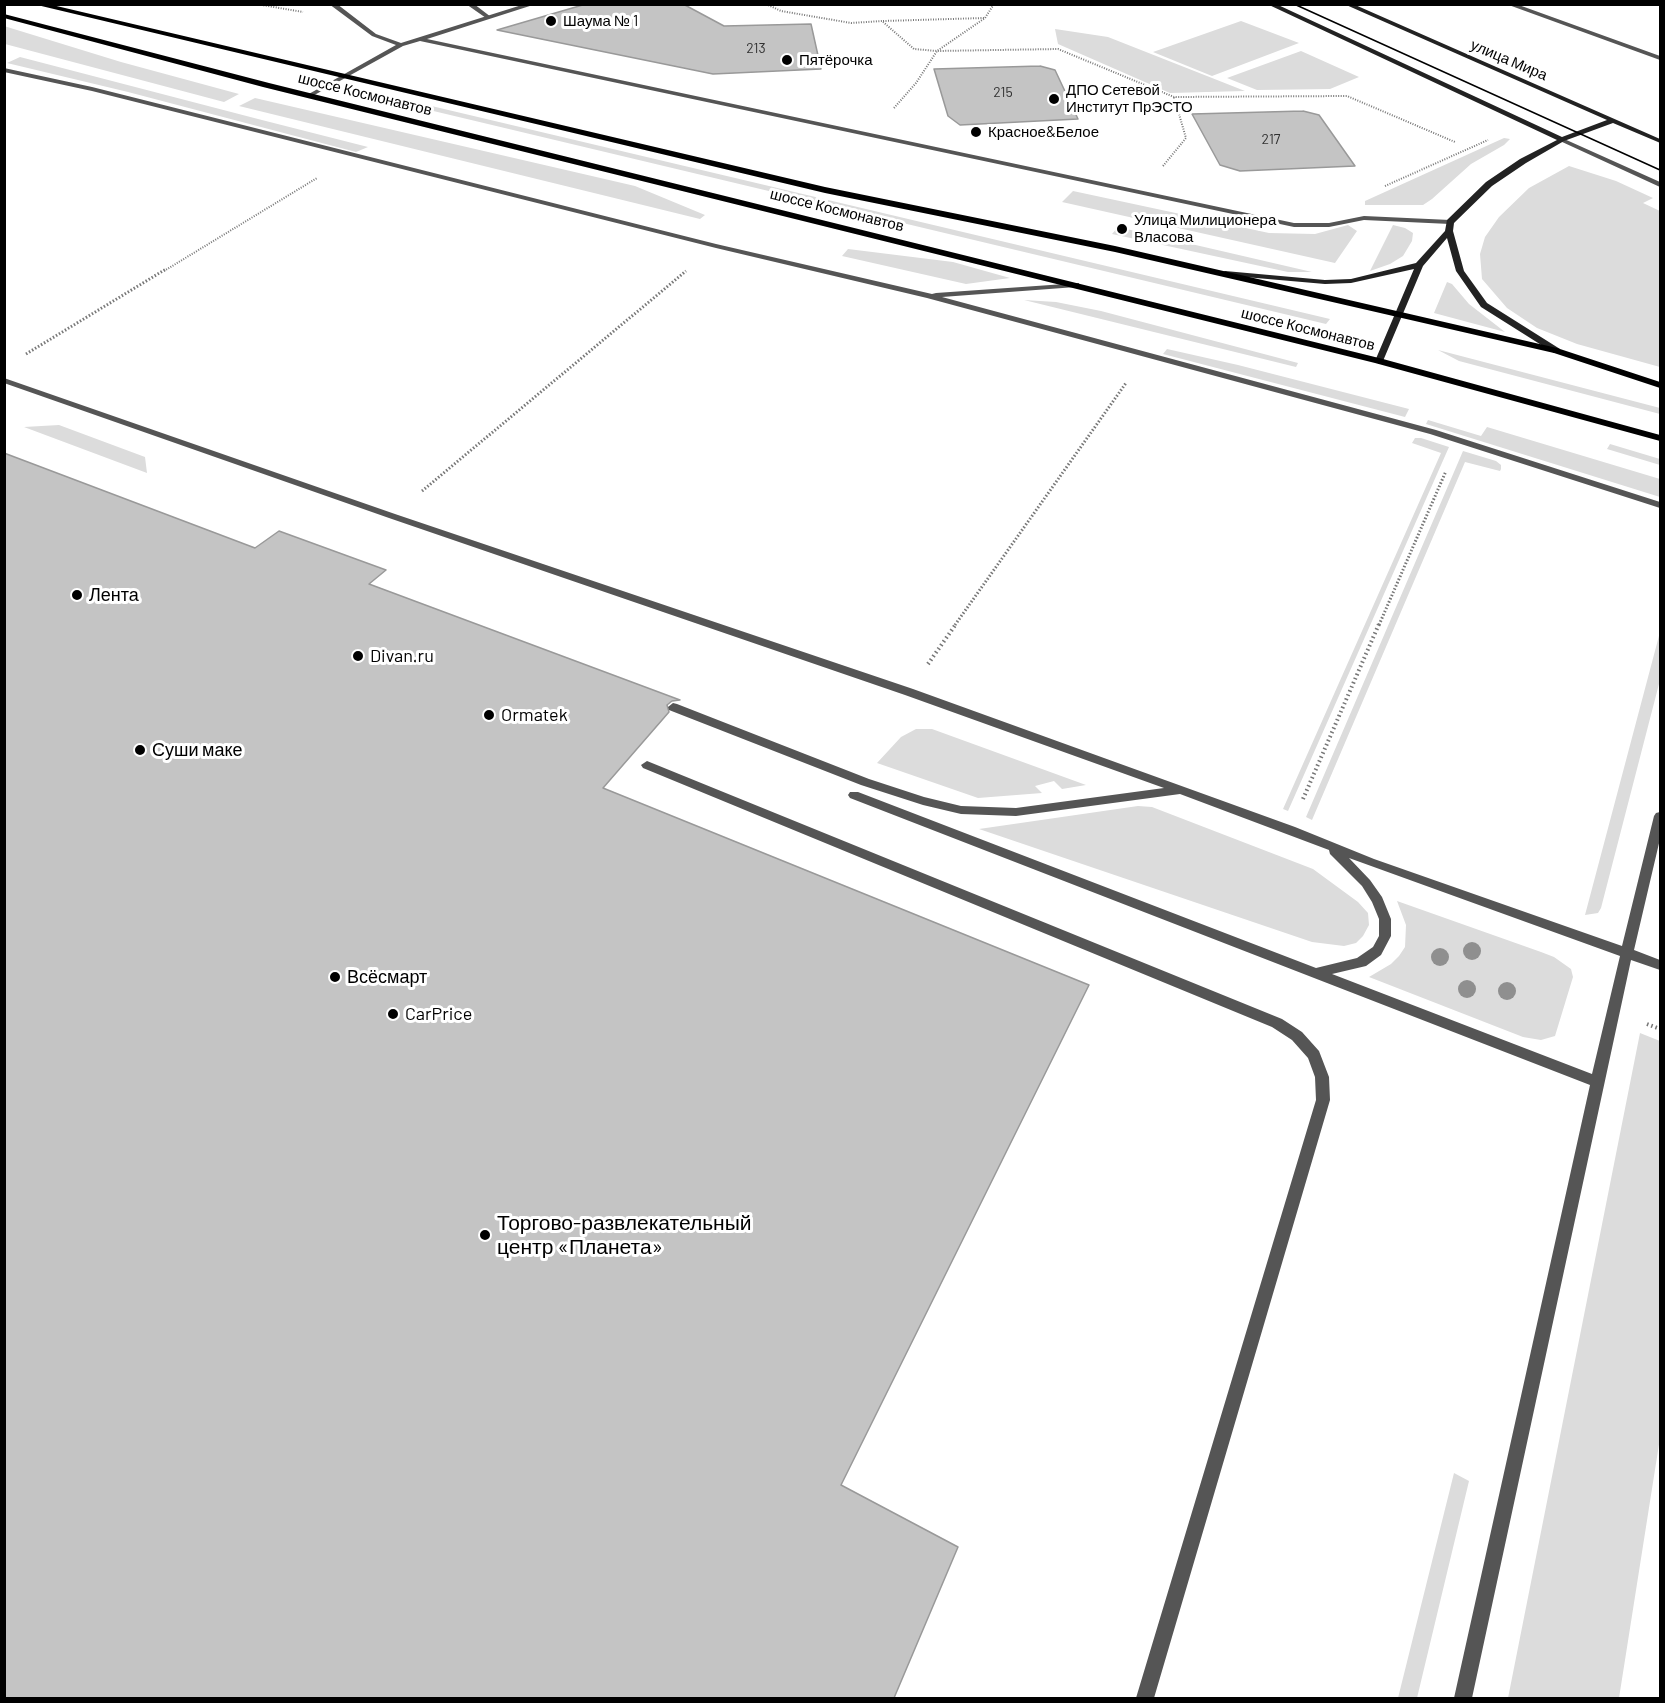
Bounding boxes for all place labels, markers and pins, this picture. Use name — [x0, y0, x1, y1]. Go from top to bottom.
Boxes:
place label: Шаума № 1 — [563, 12, 638, 30]
marker: Шаума № 1 — [544, 14, 558, 28]
place label: Пятёрочка — [799, 51, 873, 69]
marker: Пятёрочка — [780, 53, 794, 67]
place label: ДПО Сетевой Институт ПрЭСТО — [1066, 81, 1193, 116]
marker: ДПО Сетевой Институт ПрЭСТО — [1047, 92, 1061, 106]
place label: Красное&Белое — [988, 123, 1099, 141]
marker: Красное&Белое — [969, 125, 983, 139]
place label: Улица Милиционера Власова — [1134, 211, 1276, 246]
marker: Улица Милиционера Власова — [1115, 222, 1129, 236]
place label: Лента — [89, 584, 139, 606]
marker: Лента — [70, 588, 84, 602]
place label: Divan.ru — [370, 645, 434, 667]
marker: Divan.ru — [351, 649, 365, 663]
place label: Ormatek — [501, 704, 568, 726]
marker: Ormatek — [482, 708, 496, 722]
place label: Суши маке — [152, 739, 243, 761]
marker: Суши маке — [133, 743, 147, 757]
place label: Всёсмарт — [347, 966, 427, 988]
marker: Всёсмарт — [328, 970, 342, 984]
place label: CarPrice — [405, 1003, 472, 1025]
marker: CarPrice — [386, 1007, 400, 1021]
place label: Торгово-развлекательный центр «Планета» — [497, 1210, 752, 1260]
marker: Торгово-развлекательный центр «Планета» — [478, 1228, 492, 1242]

